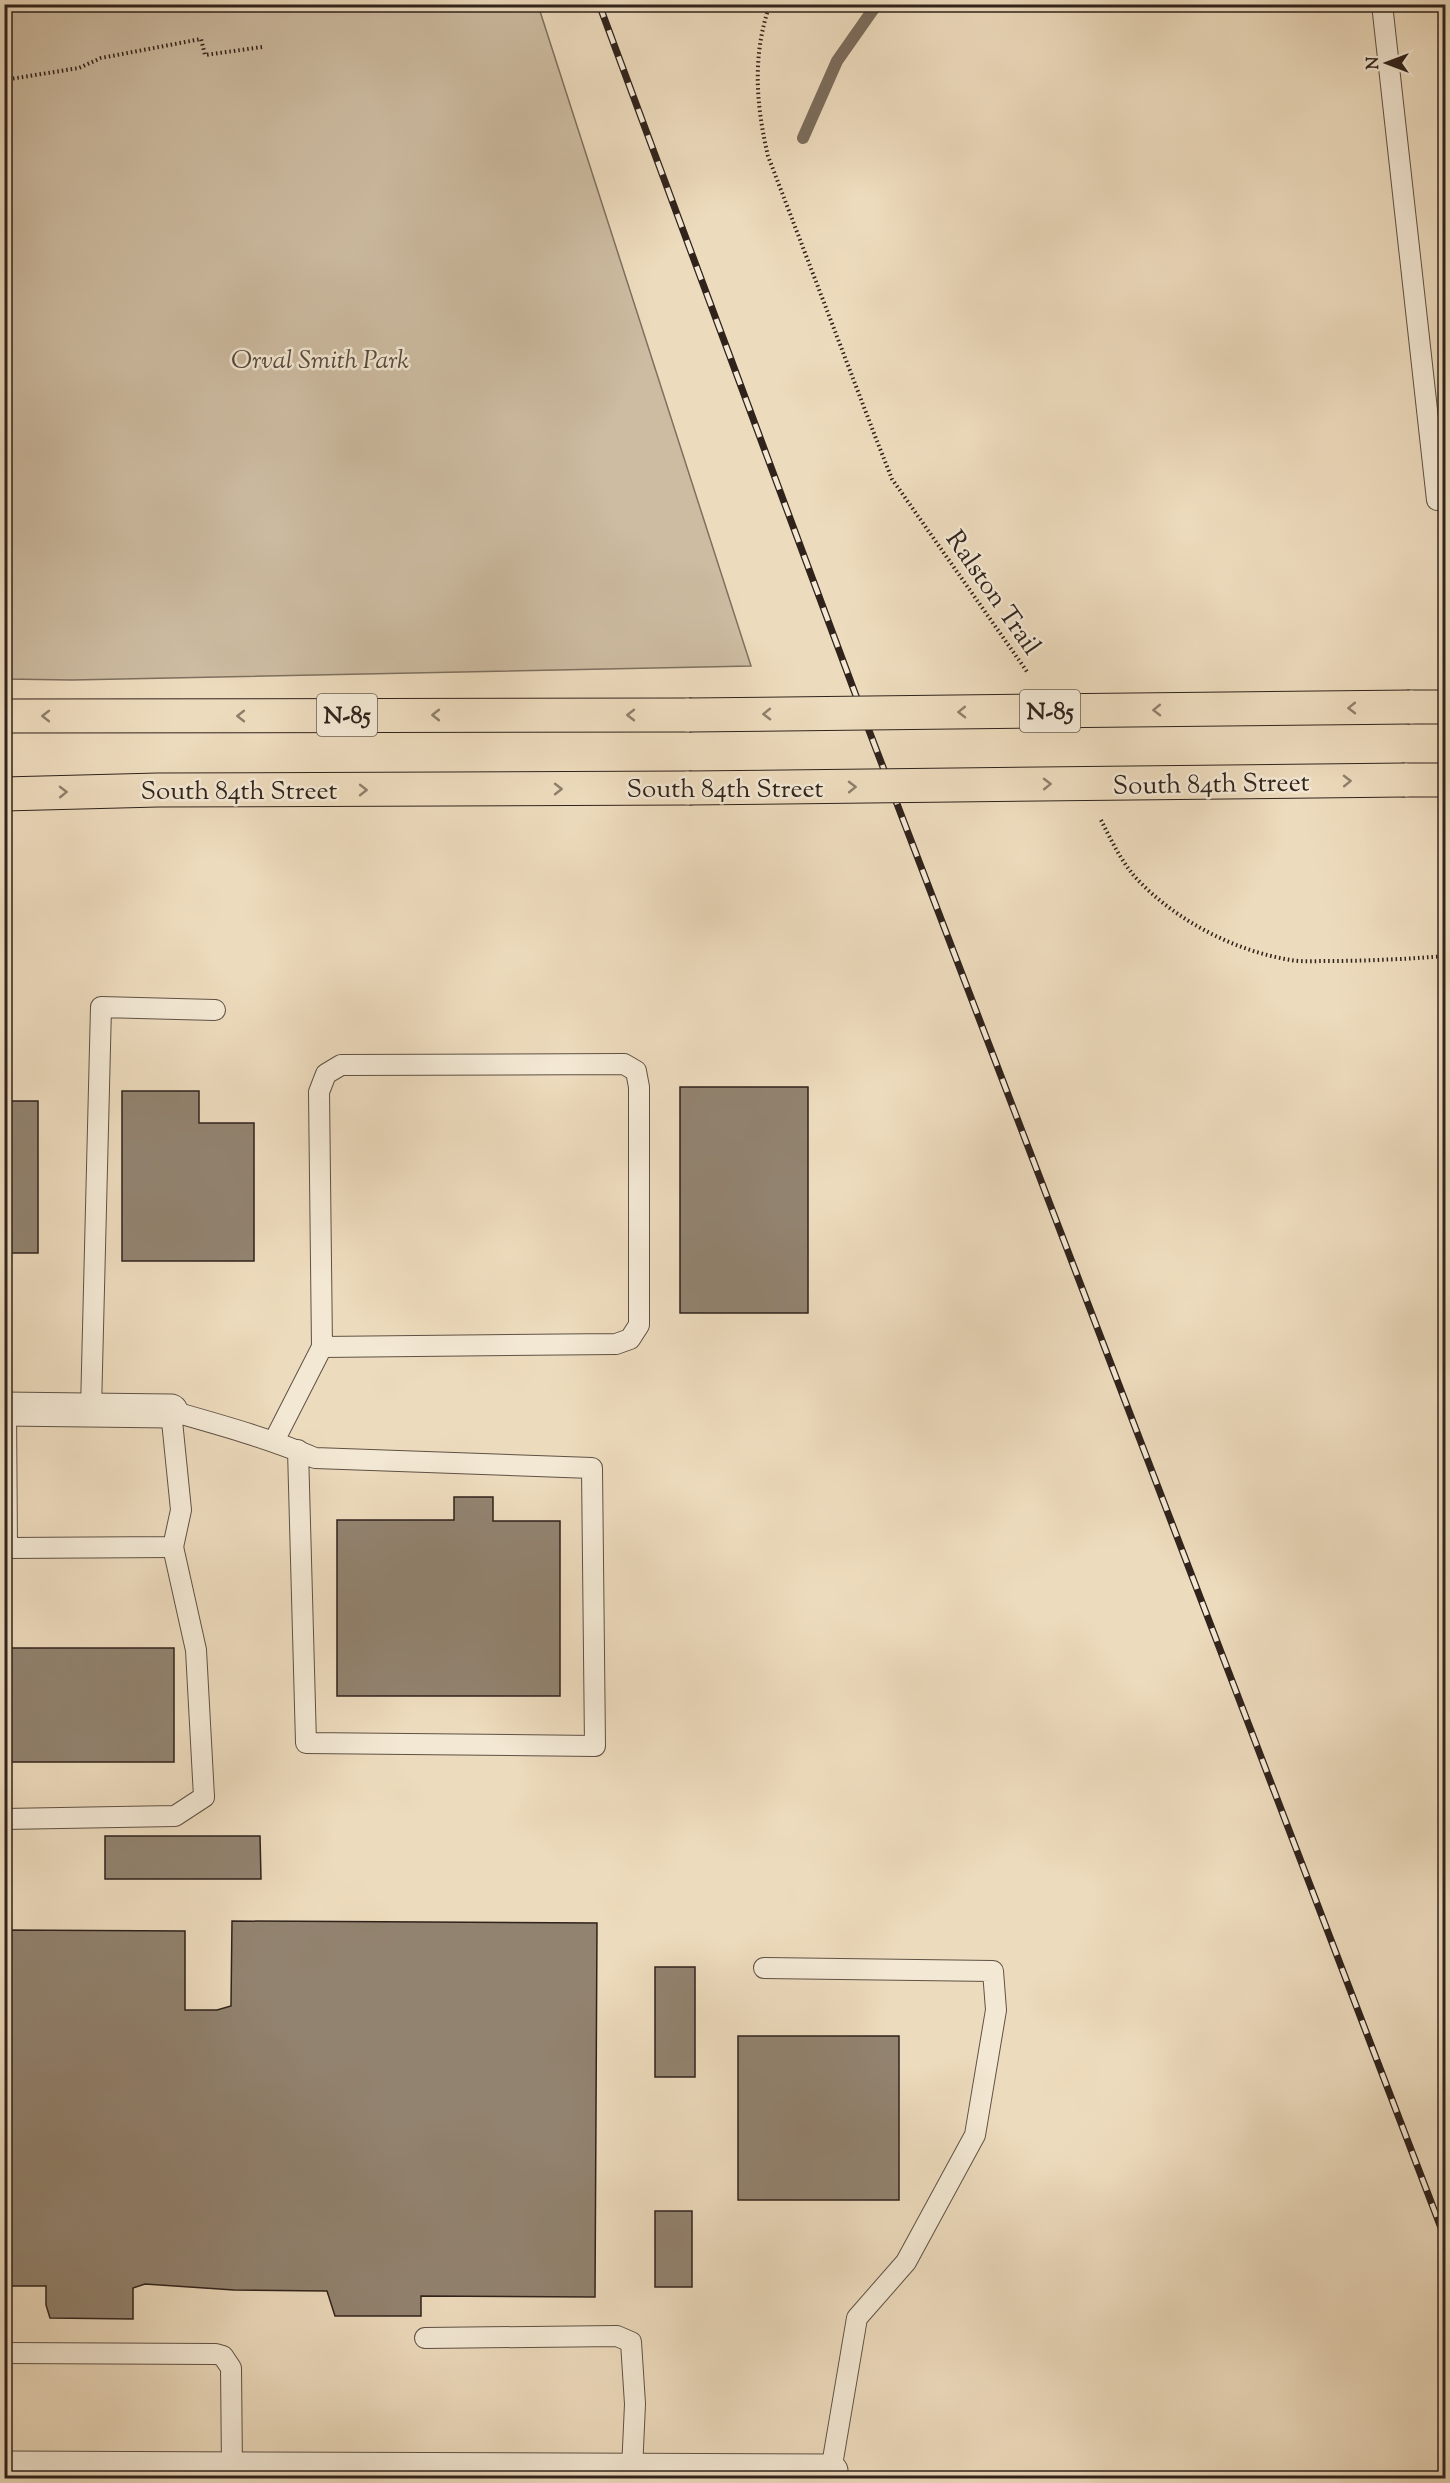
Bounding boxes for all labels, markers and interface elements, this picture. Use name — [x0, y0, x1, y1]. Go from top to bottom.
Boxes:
north arrow — [1357, 33, 1417, 93]
text: N — [1363, 56, 1386, 69]
park label: Orval Smith Park — [231, 343, 409, 380]
street label: Ralston Trail — [935, 524, 1049, 663]
road number: N-85 — [1020, 690, 1080, 732]
road number: N-85 — [317, 694, 377, 736]
one-way arrow — [1347, 702, 1356, 714]
one-way arrow — [1152, 704, 1161, 716]
one-way arrow — [957, 706, 966, 718]
one-way arrow — [762, 708, 771, 720]
one-way arrow — [431, 709, 440, 721]
one-way arrow — [626, 709, 635, 721]
one-way arrow — [41, 710, 50, 722]
one-way arrow — [236, 710, 245, 722]
street label: South 84th Street — [1112, 765, 1310, 806]
street label: South 84th Street — [627, 772, 824, 809]
street label: South 84th Street — [141, 774, 338, 811]
one-way arrow — [1343, 775, 1352, 787]
one-way arrow — [1043, 778, 1052, 791]
one-way arrow — [848, 780, 857, 793]
one-way arrow — [553, 783, 562, 795]
one-way arrow — [358, 784, 367, 796]
one-way arrow — [58, 786, 67, 799]

